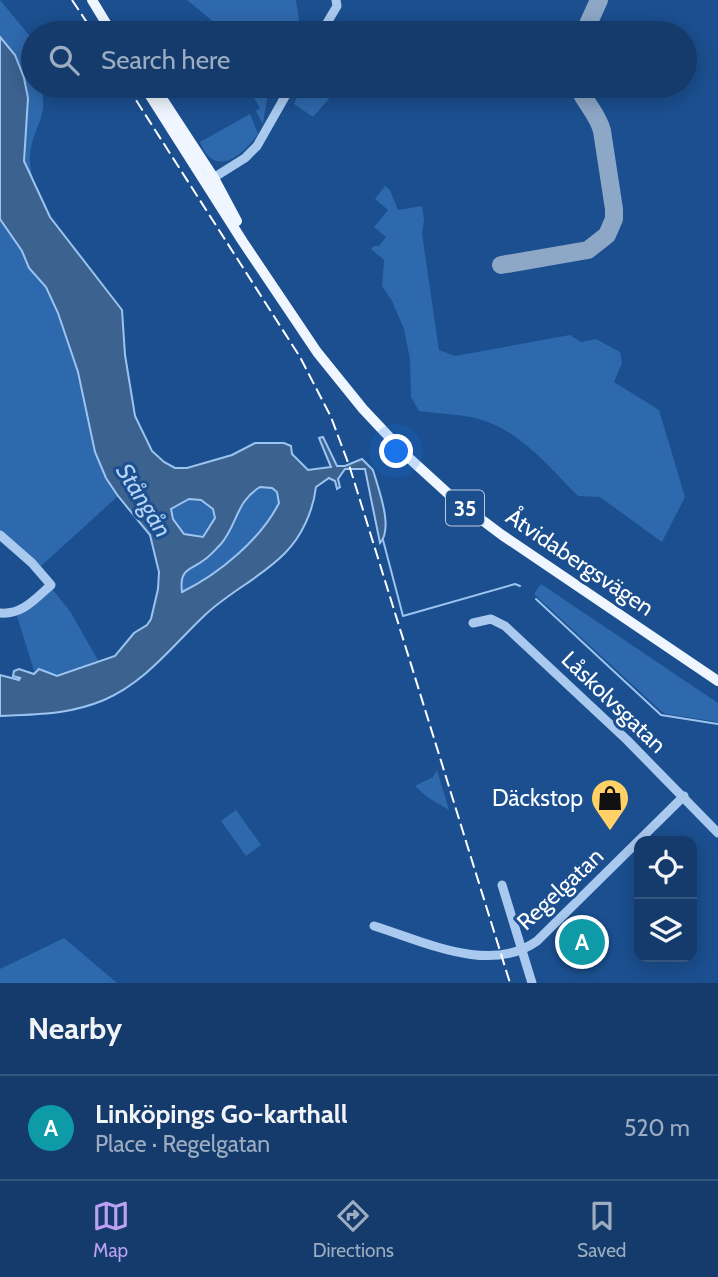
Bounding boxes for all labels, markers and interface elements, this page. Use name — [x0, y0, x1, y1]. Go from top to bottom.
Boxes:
search box — [21, 21, 697, 98]
icon: search — [45, 41, 83, 79]
text: Search here — [101, 44, 230, 76]
your location — [379, 434, 413, 468]
water label: Stångån — [110, 458, 178, 542]
road number: 35 — [446, 490, 484, 526]
street label: Åtvidabergsvägen — [501, 501, 660, 622]
street label: Låskolvsgatan — [556, 645, 672, 759]
shop icon: Däckstop — [589, 777, 631, 832]
place label: Däckstop — [492, 784, 583, 812]
map controls — [634, 836, 697, 962]
button: locate — [634, 836, 697, 899]
street label: Regelgatan — [511, 842, 609, 936]
button: layers — [634, 899, 697, 962]
pin: A — [559, 916, 605, 968]
text: Nearby — [28, 1010, 122, 1047]
text: Linköpings Go-karthall — [95, 1098, 348, 1130]
text: A — [44, 1114, 58, 1142]
text: 520 m — [624, 1114, 690, 1142]
text: Place · Regelgatan — [95, 1130, 270, 1158]
tab: Map — [92, 1197, 130, 1262]
tab: Directions — [313, 1197, 394, 1262]
tab: Saved — [577, 1197, 626, 1262]

